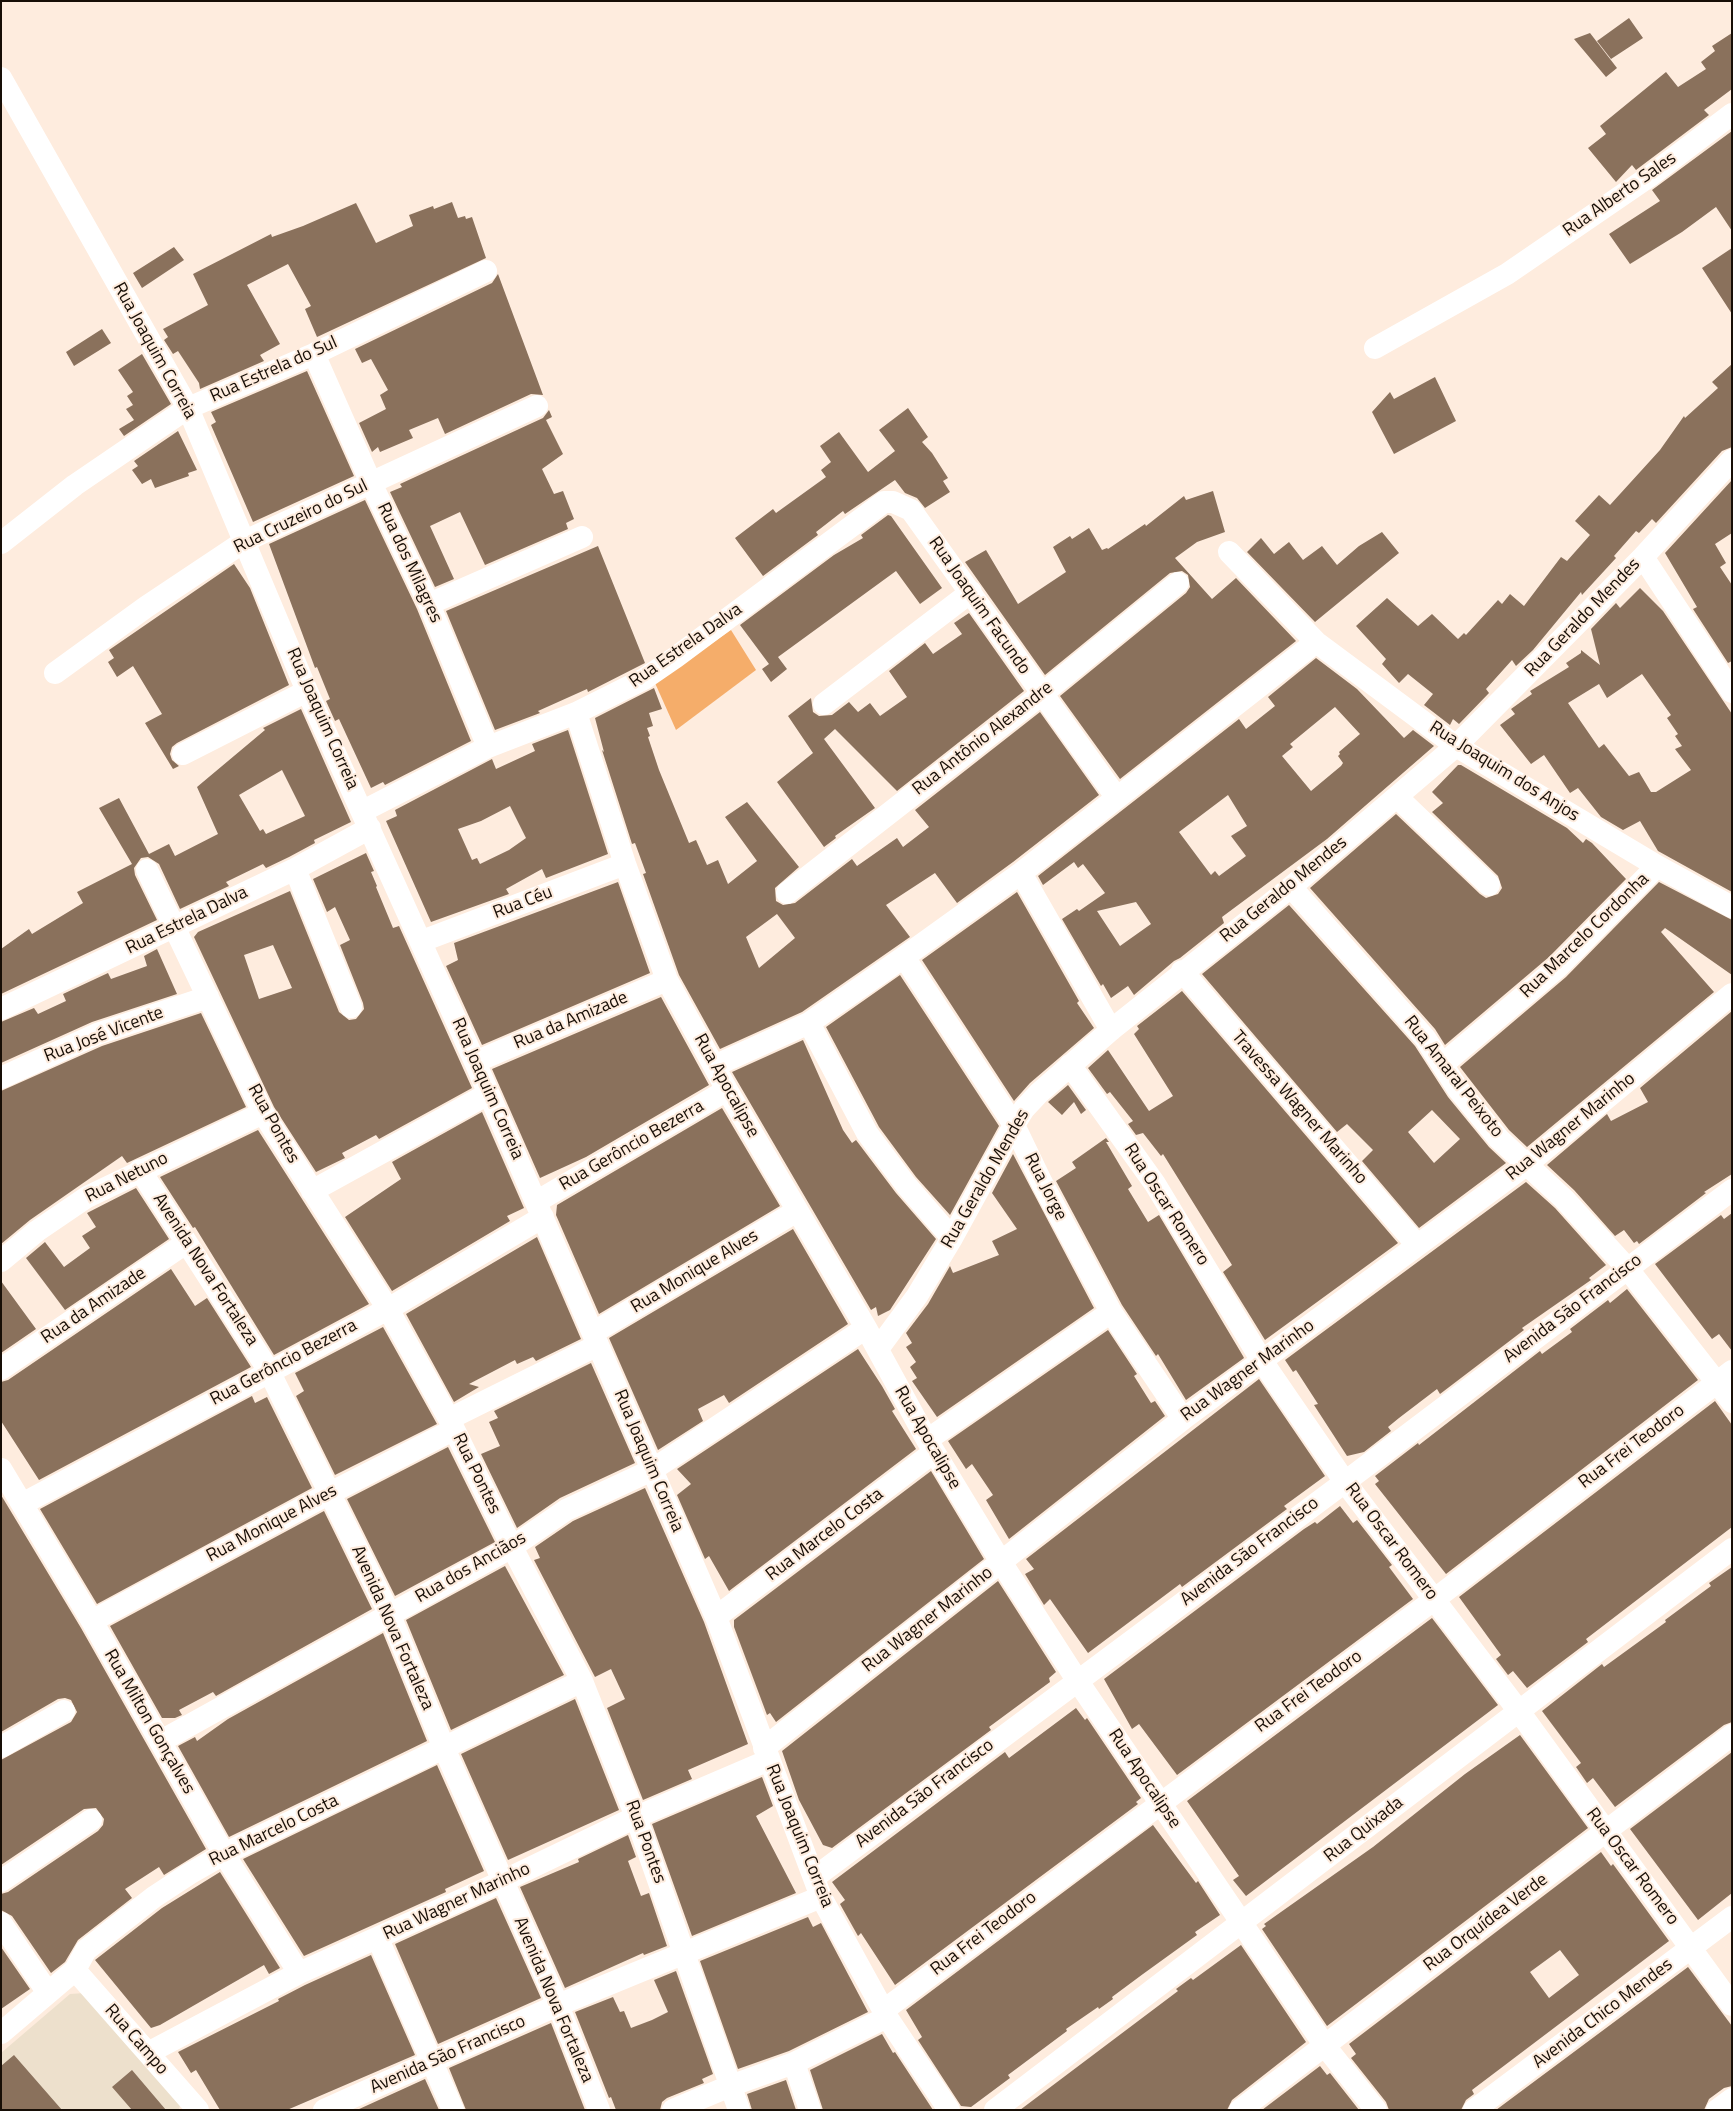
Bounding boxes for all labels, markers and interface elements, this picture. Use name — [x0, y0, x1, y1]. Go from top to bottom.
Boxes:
street label: Rua Alberto Sales — [1559, 148, 1681, 242]
street label: Rua Joaquim Correia — [108, 279, 200, 423]
street label: Rua Estrela do Sul — [207, 332, 341, 408]
street label: Rua Cruzeiro do Sul — [231, 475, 371, 559]
street label: Rua dos Milagres — [372, 500, 446, 626]
street label: Rua Joaquim Facundo — [923, 533, 1035, 679]
street label: Rua Geraldo Mendes — [1521, 554, 1645, 682]
street label: Rua Estrela Dalva — [625, 599, 747, 693]
street label: Rua Joaquim Correia — [281, 645, 363, 793]
street label: Rua Antônio Alexandre — [909, 678, 1057, 800]
street label: Rua Joaquim dos Anjos — [1425, 717, 1583, 827]
street label: Rua Geraldo Mendes — [1216, 832, 1352, 948]
street label: Rua Marcelo Cordonha — [1516, 869, 1654, 1003]
street label: Rua Estrela Dalva — [123, 882, 251, 960]
street label: Rua Céu — [490, 882, 556, 924]
street label: Rua da Amizade — [511, 987, 631, 1055]
street label: Rua José Vicente — [41, 1002, 167, 1068]
street label: Rua Amaral Peixoto — [1399, 1012, 1507, 1142]
street label: Rua Joaquim Correia — [446, 1015, 528, 1163]
street label: Travessa Wagner Marinho — [1226, 1027, 1372, 1189]
street label: Rua Apocalipse — [689, 1030, 763, 1142]
street label: Rua Wagner Marinho — [1502, 1068, 1640, 1186]
street label: Rua Pontes — [242, 1081, 304, 1167]
street label: Rua Gerôncio Bezerra — [556, 1096, 708, 1196]
street label: Rua Geraldo Mendes — [937, 1106, 1035, 1252]
street label: Rua Oscar Romero — [1119, 1140, 1213, 1270]
street label: Rua Netuno — [82, 1148, 172, 1208]
street label: Rua Jorge — [1019, 1150, 1071, 1224]
street label: Avenida Nova Fortaleza — [148, 1190, 262, 1350]
street label: Rua Monique Alves — [627, 1225, 763, 1319]
street label: Avenida São Francisco — [1500, 1250, 1646, 1368]
street label: Rua da Amizade — [38, 1263, 150, 1349]
street label: Rua Gerôncio Bezerra — [207, 1315, 361, 1411]
street label: Rua Wagner Marinho — [1177, 1315, 1319, 1427]
street label: Rua Apocalipse — [889, 1383, 965, 1493]
street label: Rua Joaquim Correia — [608, 1387, 688, 1535]
street label: Rua Frei Teodoro — [1575, 1400, 1689, 1494]
street label: Rua Pontes — [447, 1430, 505, 1518]
street label: Rua Oscar Romero — [1340, 1479, 1442, 1605]
street label: Rua Monique Alves — [203, 1481, 341, 1567]
street label: Rua Marcelo Costa — [762, 1484, 888, 1586]
street label: Avenida São Francisco — [1177, 1493, 1323, 1611]
street label: Rua dos Anciãos — [412, 1528, 530, 1608]
street label: Avenida Nova Fortaleza — [346, 1542, 438, 1714]
street label: Rua Wagner Marinho — [858, 1562, 998, 1678]
street label: Rua Milton Gonçalves — [99, 1646, 199, 1798]
street label: Rua Frei Teodoro — [1251, 1646, 1367, 1738]
street label: Rua Apocalipse — [1103, 1725, 1185, 1833]
street label: Avenida São Francisco — [852, 1735, 998, 1853]
street label: Rua Joaquim Correia — [760, 1761, 838, 1911]
street label: Rua Marcelo Costa — [206, 1790, 342, 1872]
street label: Rua Quixada — [1320, 1792, 1408, 1868]
street label: Rua Pontes — [620, 1797, 670, 1887]
street label: Rua Oscar Romero — [1581, 1804, 1683, 1930]
street label: Rua Wagner Marinho — [380, 1858, 534, 1946]
street label: Rua Orquídea Verde — [1420, 1869, 1552, 1977]
street label: Rua Frei Teodoro — [927, 1887, 1041, 1981]
street label: Avenida Nova Fortaleza — [508, 1914, 598, 2086]
street label: Avenida Chico Mendes — [1529, 1954, 1677, 2074]
street label: Rua Campo — [100, 2000, 172, 2080]
street label: Avenida São Francisco — [367, 2011, 529, 2099]

